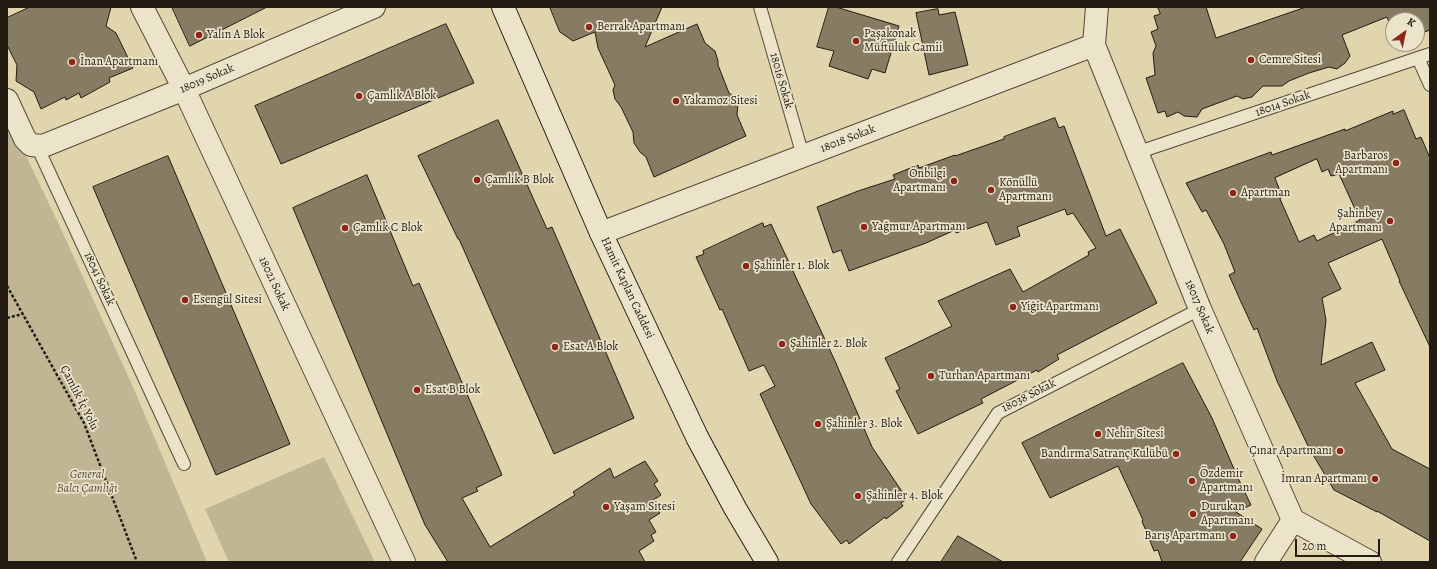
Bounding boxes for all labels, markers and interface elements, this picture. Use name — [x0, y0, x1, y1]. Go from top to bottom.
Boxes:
north arrow — [1385, 12, 1425, 52]
text: K — [1404, 14, 1418, 31]
place label: Berrak Apartmanı — [597, 20, 685, 34]
marker: Berrak Apartmanı — [584, 22, 594, 32]
place label: Paşakonak Müftülük Camii — [864, 27, 942, 55]
place label: Yalın A Blok — [207, 28, 265, 42]
marker: Yalın A Blok — [194, 30, 204, 40]
marker: Paşakonak Müftülük Camii — [851, 36, 861, 46]
street label: 18016 Sokak — [766, 51, 796, 111]
place label: Cemre Sitesi — [1259, 53, 1321, 67]
place label: İnan Apartmanı — [80, 55, 158, 69]
marker: Cemre Sitesi — [1246, 55, 1256, 65]
marker: İnan Apartmanı — [67, 57, 77, 67]
street label: 18019 Sokak — [178, 61, 236, 97]
street label: 18014 Sokak — [1253, 88, 1313, 120]
place label: Çamlık A Blok — [367, 89, 436, 103]
marker: Çamlık A Blok — [354, 91, 364, 101]
place label: Yakamoz Sitesi — [684, 94, 758, 108]
marker: Yakamoz Sitesi — [671, 96, 681, 106]
street label: 18018 Sokak — [818, 122, 878, 156]
place label: Barbaros Apartmanı — [1335, 149, 1388, 177]
marker: Barbaros Apartmanı — [1391, 158, 1401, 168]
place label: Önbilgi Apartmanı — [893, 167, 946, 195]
place label: Çamlık B Blok — [485, 173, 554, 187]
marker: Çamlık B Blok — [472, 175, 482, 185]
marker: Önbilgi Apartmanı — [949, 176, 959, 186]
place label: Könüllü Apartmanı — [999, 176, 1052, 204]
marker: Könüllü Apartmanı — [986, 185, 996, 195]
place label: Apartman — [1241, 186, 1290, 200]
marker: Apartman — [1228, 188, 1238, 198]
place label: Şahinbey Apartmanı — [1329, 207, 1382, 235]
marker: Şahinbey Apartmanı — [1385, 216, 1395, 226]
place label: Yağmur Apartmanı — [872, 220, 966, 234]
place label: Çamlık C Blok — [353, 221, 423, 235]
marker: Yağmur Apartmanı — [859, 222, 869, 232]
marker: Çamlık C Blok — [340, 223, 350, 233]
street label: Hamit Kaplan Caddesi — [597, 235, 657, 341]
street label: 18041 Sokak — [80, 250, 118, 308]
street label: 18021 Sokak — [255, 255, 293, 313]
place label: Şahinler 1. Blok — [754, 259, 830, 273]
marker: Şahinler 1. Blok — [741, 261, 751, 271]
street label: 18017 Sokak — [1181, 278, 1217, 336]
place label: Esengül Sitesi — [193, 293, 262, 307]
marker: Esengül Sitesi — [180, 295, 190, 305]
place label: Yiğit Apartmanı — [1021, 300, 1099, 314]
marker: Yiğit Apartmanı — [1008, 302, 1018, 312]
place label: Şahinler 2. Blok — [790, 337, 867, 351]
marker: Şahinler 2. Blok — [777, 339, 787, 349]
place label: Esat A Blok — [563, 340, 618, 354]
marker: Esat A Blok — [550, 342, 560, 352]
street label: Çamlık İç Yolu — [57, 363, 101, 433]
place label: Turhan Apartmanı — [939, 369, 1030, 383]
marker: Turhan Apartmanı — [926, 371, 936, 381]
street label: 18038 Sokak — [999, 376, 1059, 416]
place label: Esat B Blok — [425, 383, 480, 397]
marker: Esat B Blok — [412, 385, 422, 395]
place label: Şahinler 3. Blok — [826, 417, 902, 431]
marker: Şahinler 3. Blok — [813, 419, 823, 429]
place label: Nehir Sitesi — [1106, 427, 1164, 441]
marker: Nehir Sitesi — [1093, 429, 1103, 439]
place label: Çınar Apartmanı — [1249, 444, 1332, 458]
marker: Çınar Apartmanı — [1335, 446, 1345, 456]
place label: Bandırma Satranç Kulübü — [1041, 447, 1168, 461]
marker: Bandırma Satranç Kulübü — [1171, 449, 1181, 459]
place label: Özdemir Apartmanı — [1200, 467, 1253, 495]
park label: General Balcı Çamlığı — [57, 468, 117, 496]
place label: İmran Apartmanı — [1281, 472, 1367, 486]
marker: İmran Apartmanı — [1370, 474, 1380, 484]
marker: Özdemir Apartmanı — [1187, 476, 1197, 486]
place label: Şahinler 4. Blok — [866, 489, 943, 503]
marker: Şahinler 4. Blok — [853, 491, 863, 501]
place label: Yaşam Sitesi — [614, 500, 675, 514]
place label: Durukan Apartmanı — [1201, 500, 1254, 528]
marker: Yaşam Sitesi — [601, 502, 611, 512]
marker: Durukan Apartmanı — [1188, 509, 1198, 519]
place label: Barış Apartmanı — [1144, 529, 1225, 543]
marker: Barış Apartmanı — [1228, 531, 1238, 541]
scale bar — [1297, 531, 1382, 557]
text: 20 m — [1302, 538, 1326, 554]

